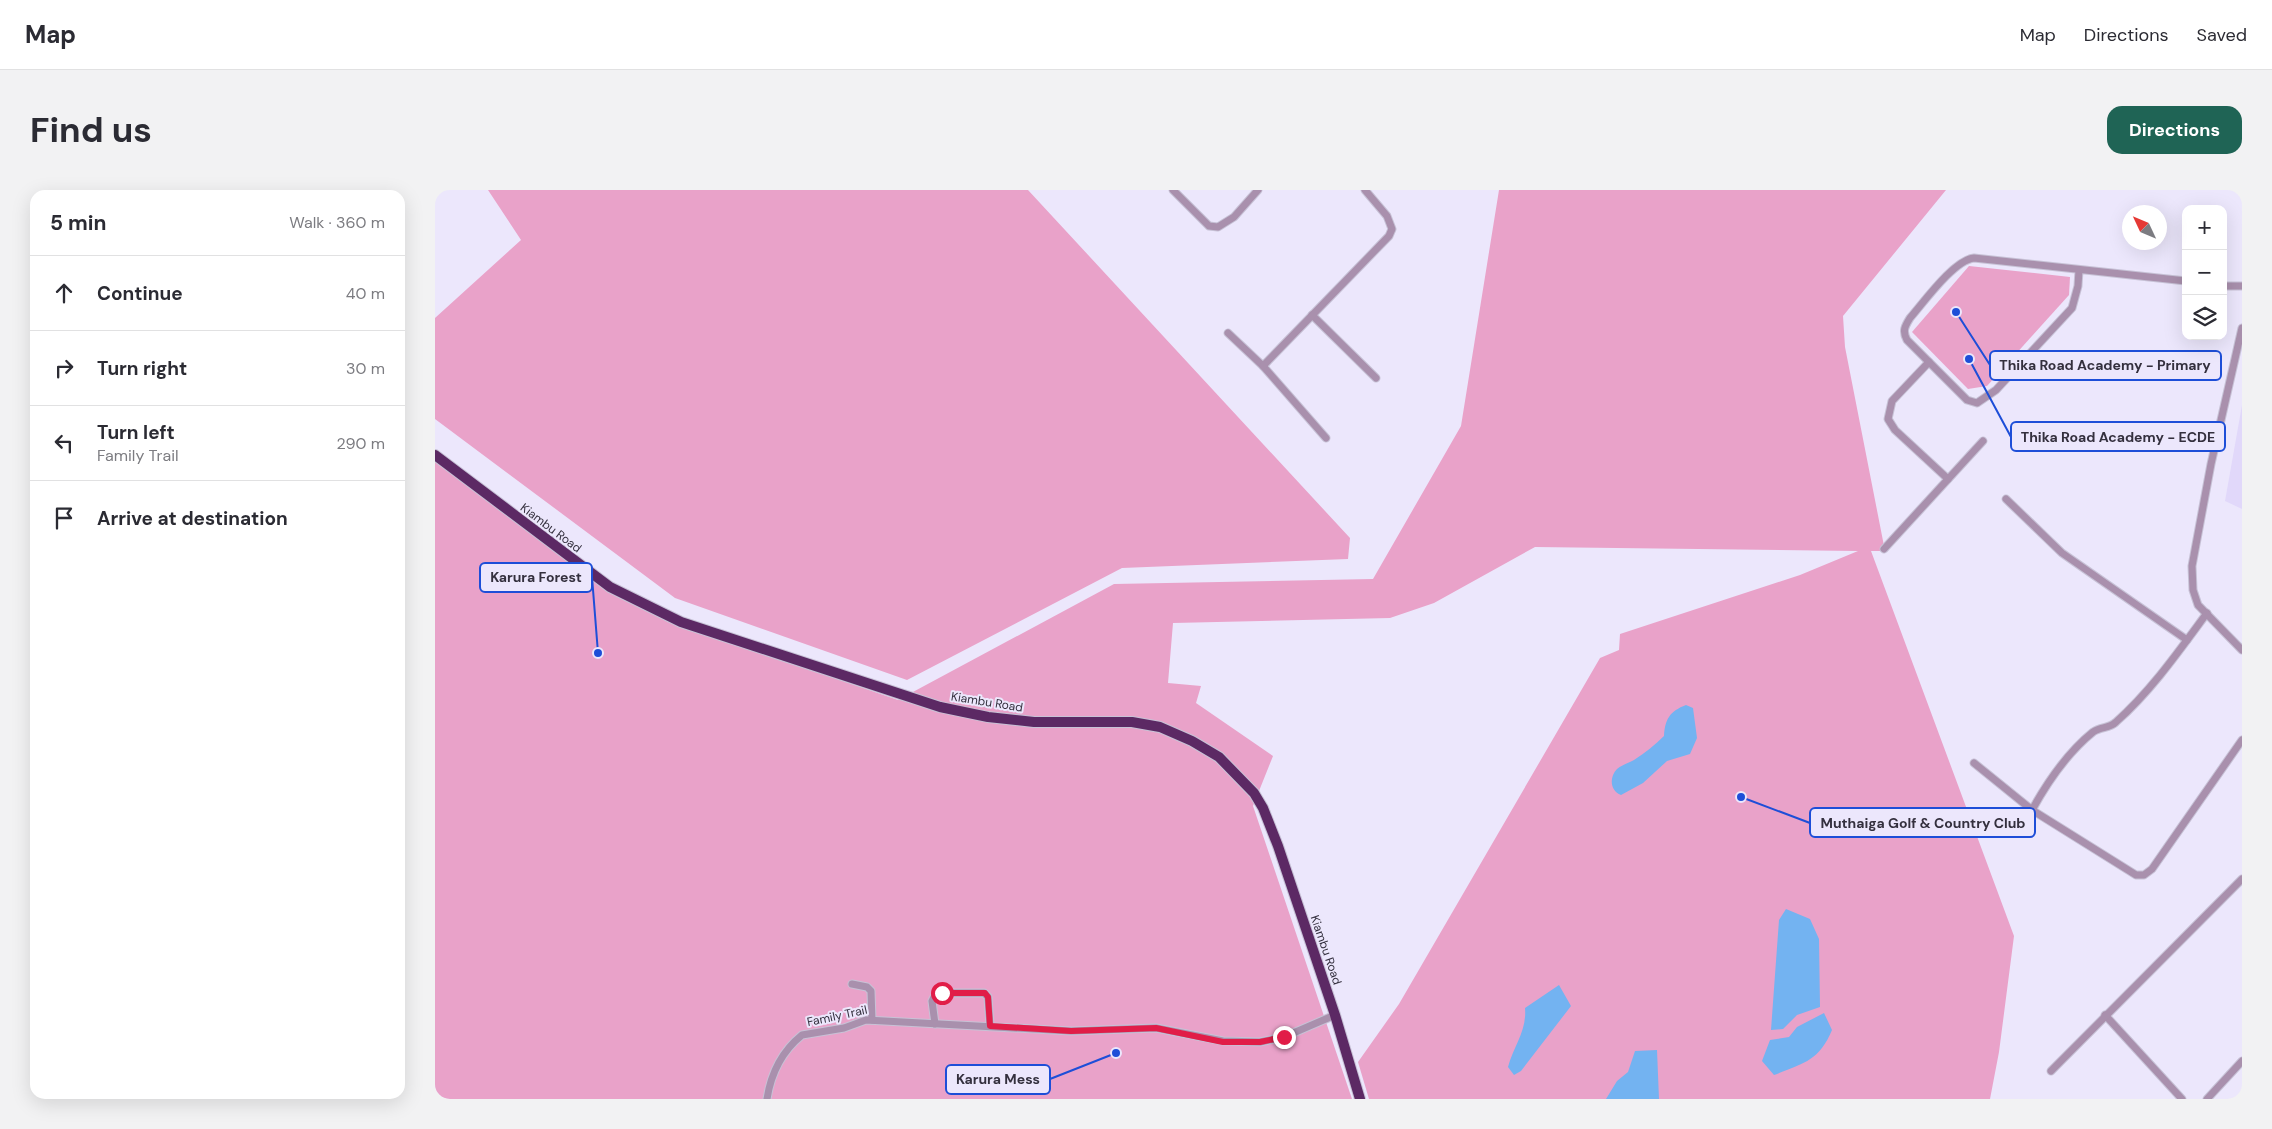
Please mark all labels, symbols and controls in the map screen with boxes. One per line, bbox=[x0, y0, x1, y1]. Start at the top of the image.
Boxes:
text: Map bbox=[25, 19, 76, 50]
text: Map bbox=[2020, 23, 2056, 47]
text: Directions bbox=[2084, 23, 2169, 47]
text: Saved bbox=[2197, 23, 2247, 47]
button: Directions bbox=[2107, 106, 2242, 154]
text: Find us bbox=[30, 107, 152, 153]
north arrow bbox=[2122, 205, 2167, 250]
map controls bbox=[2182, 205, 2227, 340]
button: + bbox=[2182, 205, 2227, 250]
text: 5 min bbox=[50, 209, 106, 237]
text: Walk · 360 m bbox=[289, 212, 385, 233]
button: − bbox=[2182, 250, 2227, 295]
icon: ahead bbox=[50, 279, 78, 307]
text: Continue bbox=[97, 281, 183, 306]
text: 40 m bbox=[346, 283, 385, 304]
button: layers bbox=[2182, 295, 2227, 340]
callout: Thika Road Academy - Primary bbox=[1990, 351, 2221, 380]
icon: right bbox=[50, 354, 78, 382]
text: Turn right bbox=[97, 356, 187, 381]
text: Thika Road Academy - Primary bbox=[1999, 356, 2211, 374]
text: 30 m bbox=[346, 358, 385, 379]
text: Turn left bbox=[97, 420, 175, 445]
callout: Thika Road Academy - ECDE bbox=[2011, 422, 2225, 451]
text: Thika Road Academy - ECDE bbox=[2021, 428, 2215, 446]
icon: left bbox=[50, 429, 78, 457]
text: 290 m bbox=[336, 433, 385, 454]
text: Family Trail bbox=[97, 445, 179, 466]
street label: Kiambu Road bbox=[517, 500, 585, 556]
icon: arrive bbox=[50, 504, 78, 532]
text: Arrive at destination bbox=[97, 506, 288, 531]
callout: Karura Forest bbox=[480, 563, 592, 592]
text: Karura Forest bbox=[490, 568, 582, 586]
street label: Kiambu Road bbox=[950, 688, 1024, 716]
callout: Muthaiga Golf & Country Club bbox=[1810, 808, 2035, 837]
text: Muthaiga Golf & Country Club bbox=[1820, 814, 2026, 832]
street label: Kiambu Road bbox=[1307, 913, 1345, 987]
route start bbox=[931, 982, 954, 1005]
street label: Family Trail bbox=[805, 1002, 869, 1030]
route end bbox=[1273, 1026, 1296, 1049]
callout: Karura Mess bbox=[946, 1065, 1050, 1094]
text: Karura Mess bbox=[956, 1070, 1040, 1088]

